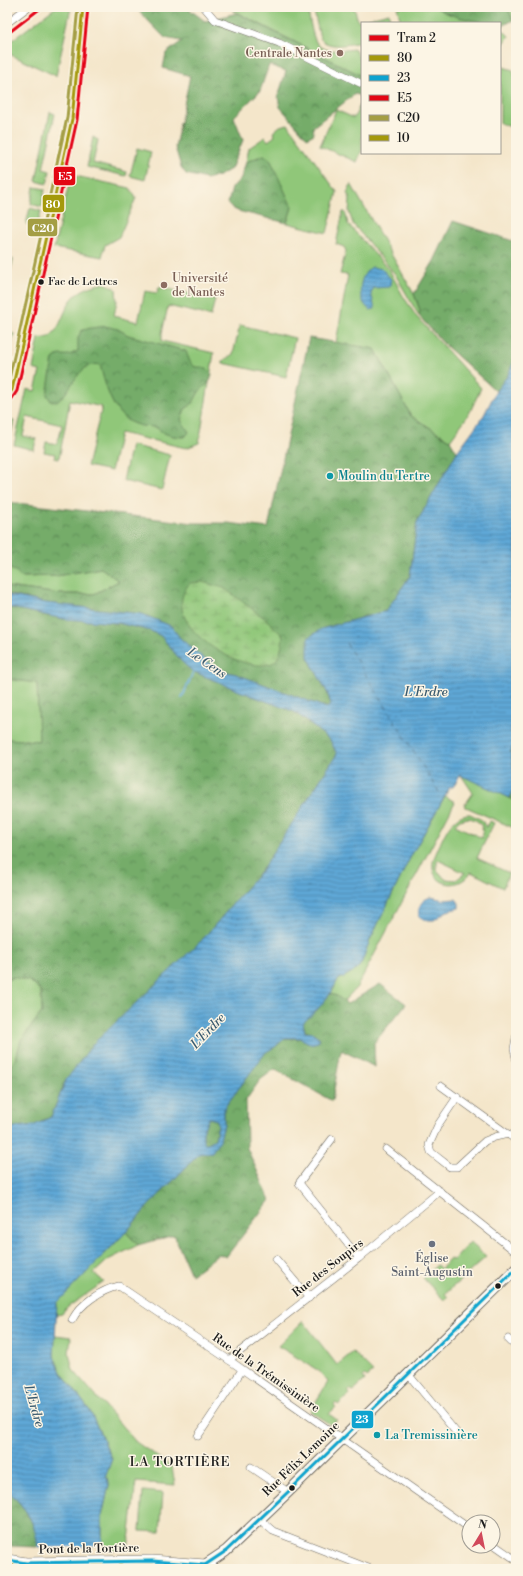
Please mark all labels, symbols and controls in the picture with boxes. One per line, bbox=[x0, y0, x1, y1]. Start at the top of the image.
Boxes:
legend bbox=[361, 22, 501, 154]
text: Tram 2 bbox=[397, 31, 436, 46]
place label: Centrale Nantes bbox=[246, 46, 332, 61]
marker: Centrale Nantes bbox=[335, 48, 345, 58]
text: 80 bbox=[397, 51, 412, 66]
text: 23 bbox=[397, 71, 411, 86]
text: E5 bbox=[397, 91, 412, 106]
text: C20 bbox=[397, 111, 420, 126]
text: 10 bbox=[397, 131, 410, 146]
line badge: E5 bbox=[53, 166, 76, 186]
text: E5 bbox=[58, 170, 72, 184]
line badge: 80 bbox=[42, 194, 65, 213]
text: 80 bbox=[45, 198, 61, 212]
line badge: C20 bbox=[27, 218, 58, 237]
text: C20 bbox=[32, 222, 54, 236]
place label: Université de Nantes bbox=[172, 271, 228, 300]
place label: Fac de Lettres bbox=[48, 275, 118, 289]
marker: Fac de Lettres bbox=[36, 277, 46, 287]
marker: Université de Nantes bbox=[159, 280, 169, 290]
place label: Moulin du Tertre bbox=[338, 469, 430, 484]
marker: Moulin du Tertre bbox=[325, 471, 335, 481]
water label: Le Cens bbox=[184, 644, 230, 682]
water label: L'Erdre bbox=[403, 684, 448, 700]
water label: L'Erdre bbox=[187, 1010, 229, 1053]
street label: Rue des Soupirs bbox=[289, 1236, 367, 1300]
marker: Église Saint-Augustin bbox=[427, 1239, 437, 1249]
place label: Église Saint-Augustin bbox=[391, 1249, 473, 1280]
unlabelled marker bbox=[493, 1281, 503, 1291]
street label: Rue de la Trémissinière bbox=[209, 1330, 323, 1416]
water label: L'Erdre bbox=[20, 1382, 48, 1429]
line badge: 23 bbox=[351, 1410, 374, 1429]
text: 23 bbox=[355, 1413, 369, 1427]
street label: Rue Félix Lemoine bbox=[259, 1418, 343, 1500]
place label: La Tremissinière bbox=[385, 1428, 478, 1443]
marker: La Tremissinière bbox=[372, 1430, 382, 1440]
district label: LA TORTIÈRE bbox=[129, 1453, 231, 1470]
unlabelled marker bbox=[287, 1483, 297, 1493]
north arrow bbox=[461, 1514, 501, 1554]
text: N bbox=[477, 1517, 488, 1533]
street label: Pont de la Tortière bbox=[39, 1541, 139, 1557]

